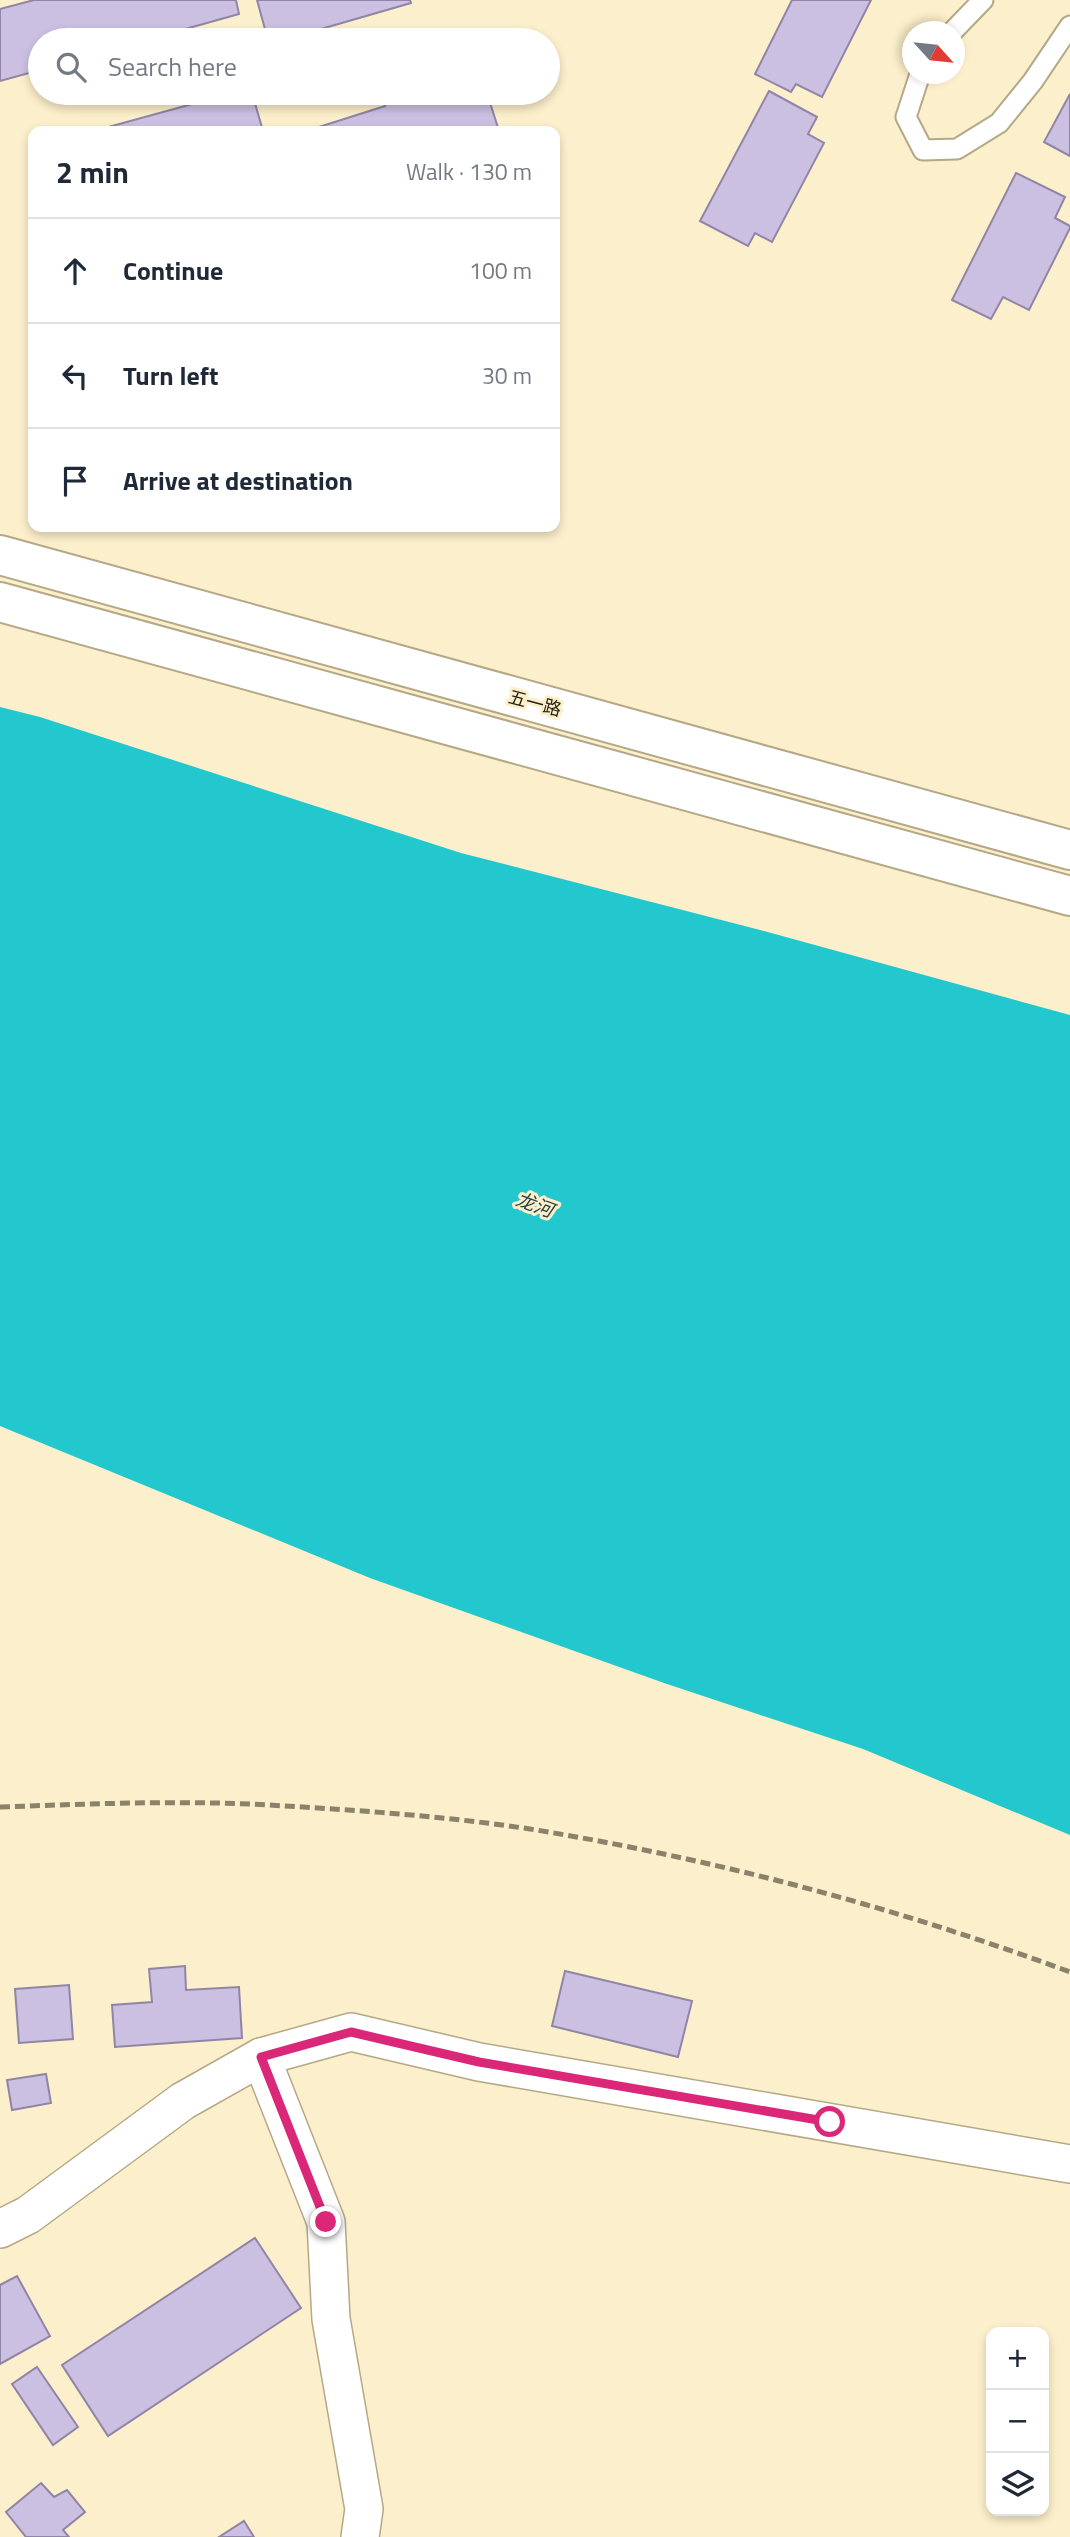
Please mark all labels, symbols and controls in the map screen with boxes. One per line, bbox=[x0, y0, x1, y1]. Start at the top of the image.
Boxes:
north arrow bbox=[902, 21, 965, 84]
search box bbox=[28, 28, 560, 105]
text: Search here bbox=[108, 47, 237, 86]
icon: search bbox=[52, 48, 90, 86]
text: 2 min bbox=[56, 149, 129, 195]
text: Walk · 130 m bbox=[406, 154, 532, 189]
text: Continue bbox=[123, 251, 223, 290]
icon: ahead bbox=[56, 252, 94, 290]
text: 100 m bbox=[469, 253, 532, 288]
text: Turn left bbox=[123, 356, 218, 395]
icon: left bbox=[56, 357, 94, 395]
text: 30 m bbox=[482, 358, 532, 393]
text: Arrive at destination bbox=[123, 461, 353, 500]
icon: arrive bbox=[56, 462, 94, 500]
street label: 五一路 bbox=[505, 683, 565, 723]
water label: 龙河 bbox=[512, 1184, 562, 1225]
route start bbox=[814, 2106, 845, 2137]
route end bbox=[310, 2206, 341, 2237]
map controls bbox=[986, 2327, 1049, 2516]
button: + bbox=[986, 2327, 1049, 2390]
button: − bbox=[986, 2390, 1049, 2453]
button: layers bbox=[986, 2453, 1049, 2516]

